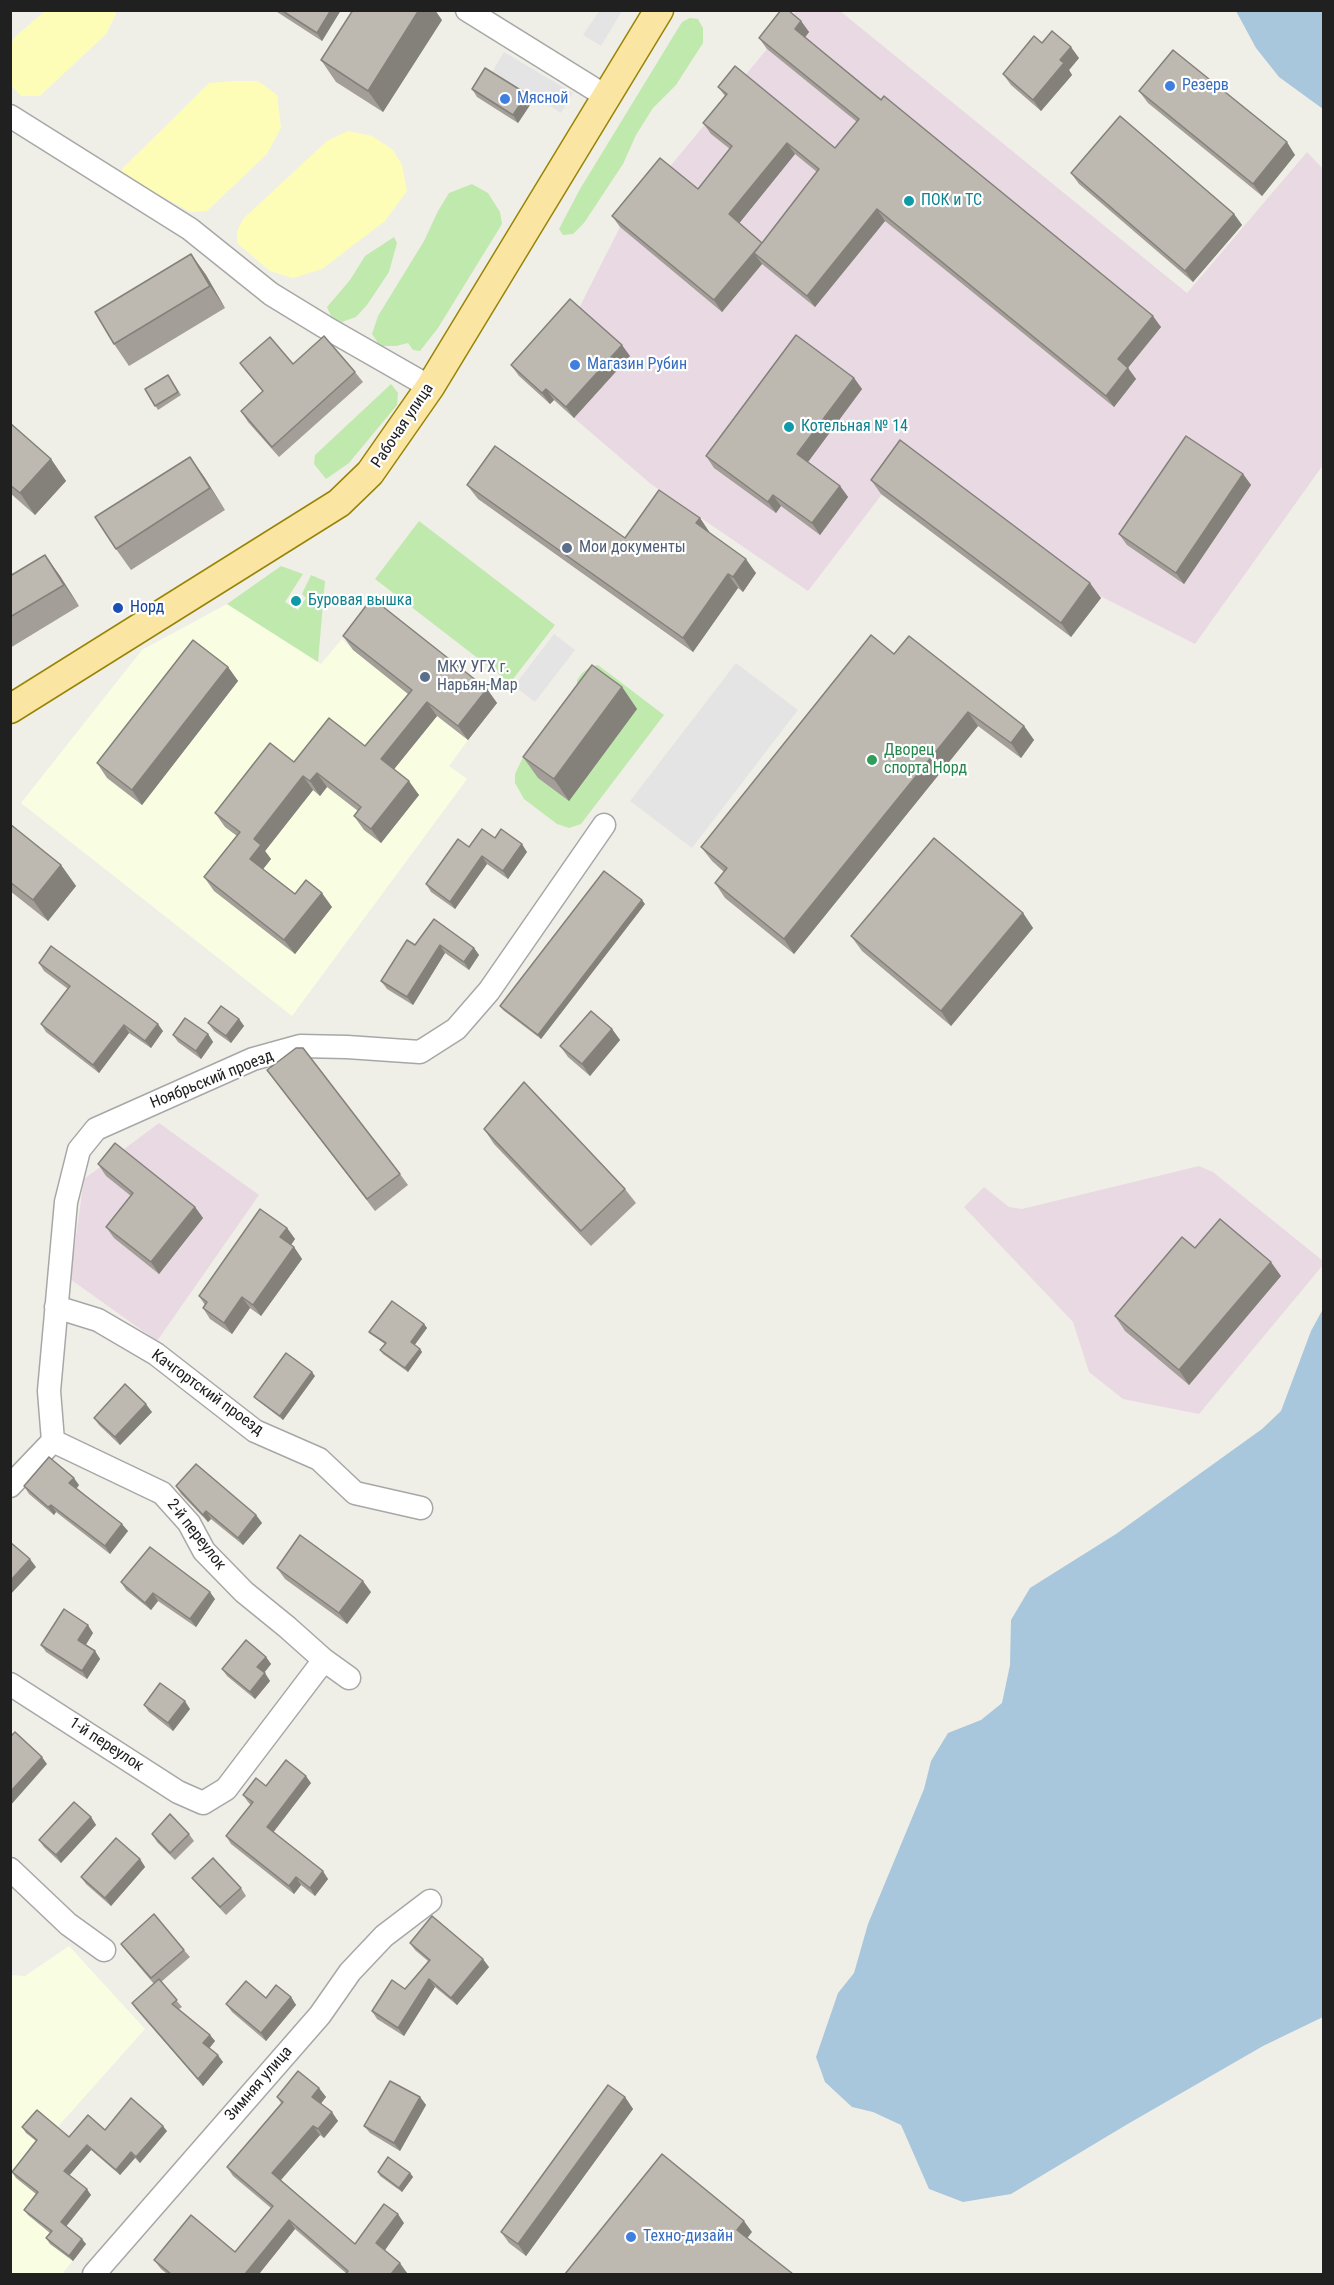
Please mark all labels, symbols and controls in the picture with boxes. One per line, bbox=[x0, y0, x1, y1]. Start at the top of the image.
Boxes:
place label: Резерв bbox=[1182, 76, 1229, 96]
marker: Резерв bbox=[1163, 79, 1177, 93]
place label: Мясной bbox=[517, 89, 569, 109]
marker: Мясной bbox=[498, 92, 512, 106]
place label: ПОК и ТС bbox=[921, 191, 982, 211]
marker: ПОК и ТС bbox=[902, 194, 916, 208]
place label: Магазин Рубин bbox=[587, 355, 687, 375]
marker: Магазин Рубин bbox=[568, 358, 582, 372]
street label: Рабочая улица bbox=[368, 380, 438, 472]
place label: Котельная № 14 bbox=[801, 417, 908, 437]
marker: Котельная № 14 bbox=[782, 420, 796, 434]
place label: Мои документы bbox=[579, 538, 686, 558]
marker: Мои документы bbox=[560, 541, 574, 555]
place label: Буровая вышка bbox=[308, 591, 412, 611]
marker: Буровая вышка bbox=[289, 594, 303, 608]
place label: Норд bbox=[130, 598, 164, 618]
marker: Норд bbox=[111, 601, 125, 615]
place label: МКУ УГХ г. Нарьян-Мар bbox=[437, 658, 518, 696]
marker: МКУ УГХ г. Нарьян-Мар bbox=[418, 670, 432, 684]
place label: Дворец спорта Норд bbox=[884, 741, 967, 779]
marker: Дворец спорта Норд bbox=[865, 753, 879, 767]
street label: Ноябрьский проезд bbox=[148, 1047, 276, 1113]
street label: Качгортский проезд bbox=[147, 1346, 267, 1440]
street label: 2-й переулок bbox=[162, 1496, 230, 1574]
street label: 1-й переулок bbox=[65, 1714, 147, 1776]
street label: Зимняя улица bbox=[221, 2043, 297, 2125]
place label: Техно-дизайн bbox=[643, 2227, 733, 2247]
marker: Техно-дизайн bbox=[624, 2230, 638, 2244]

